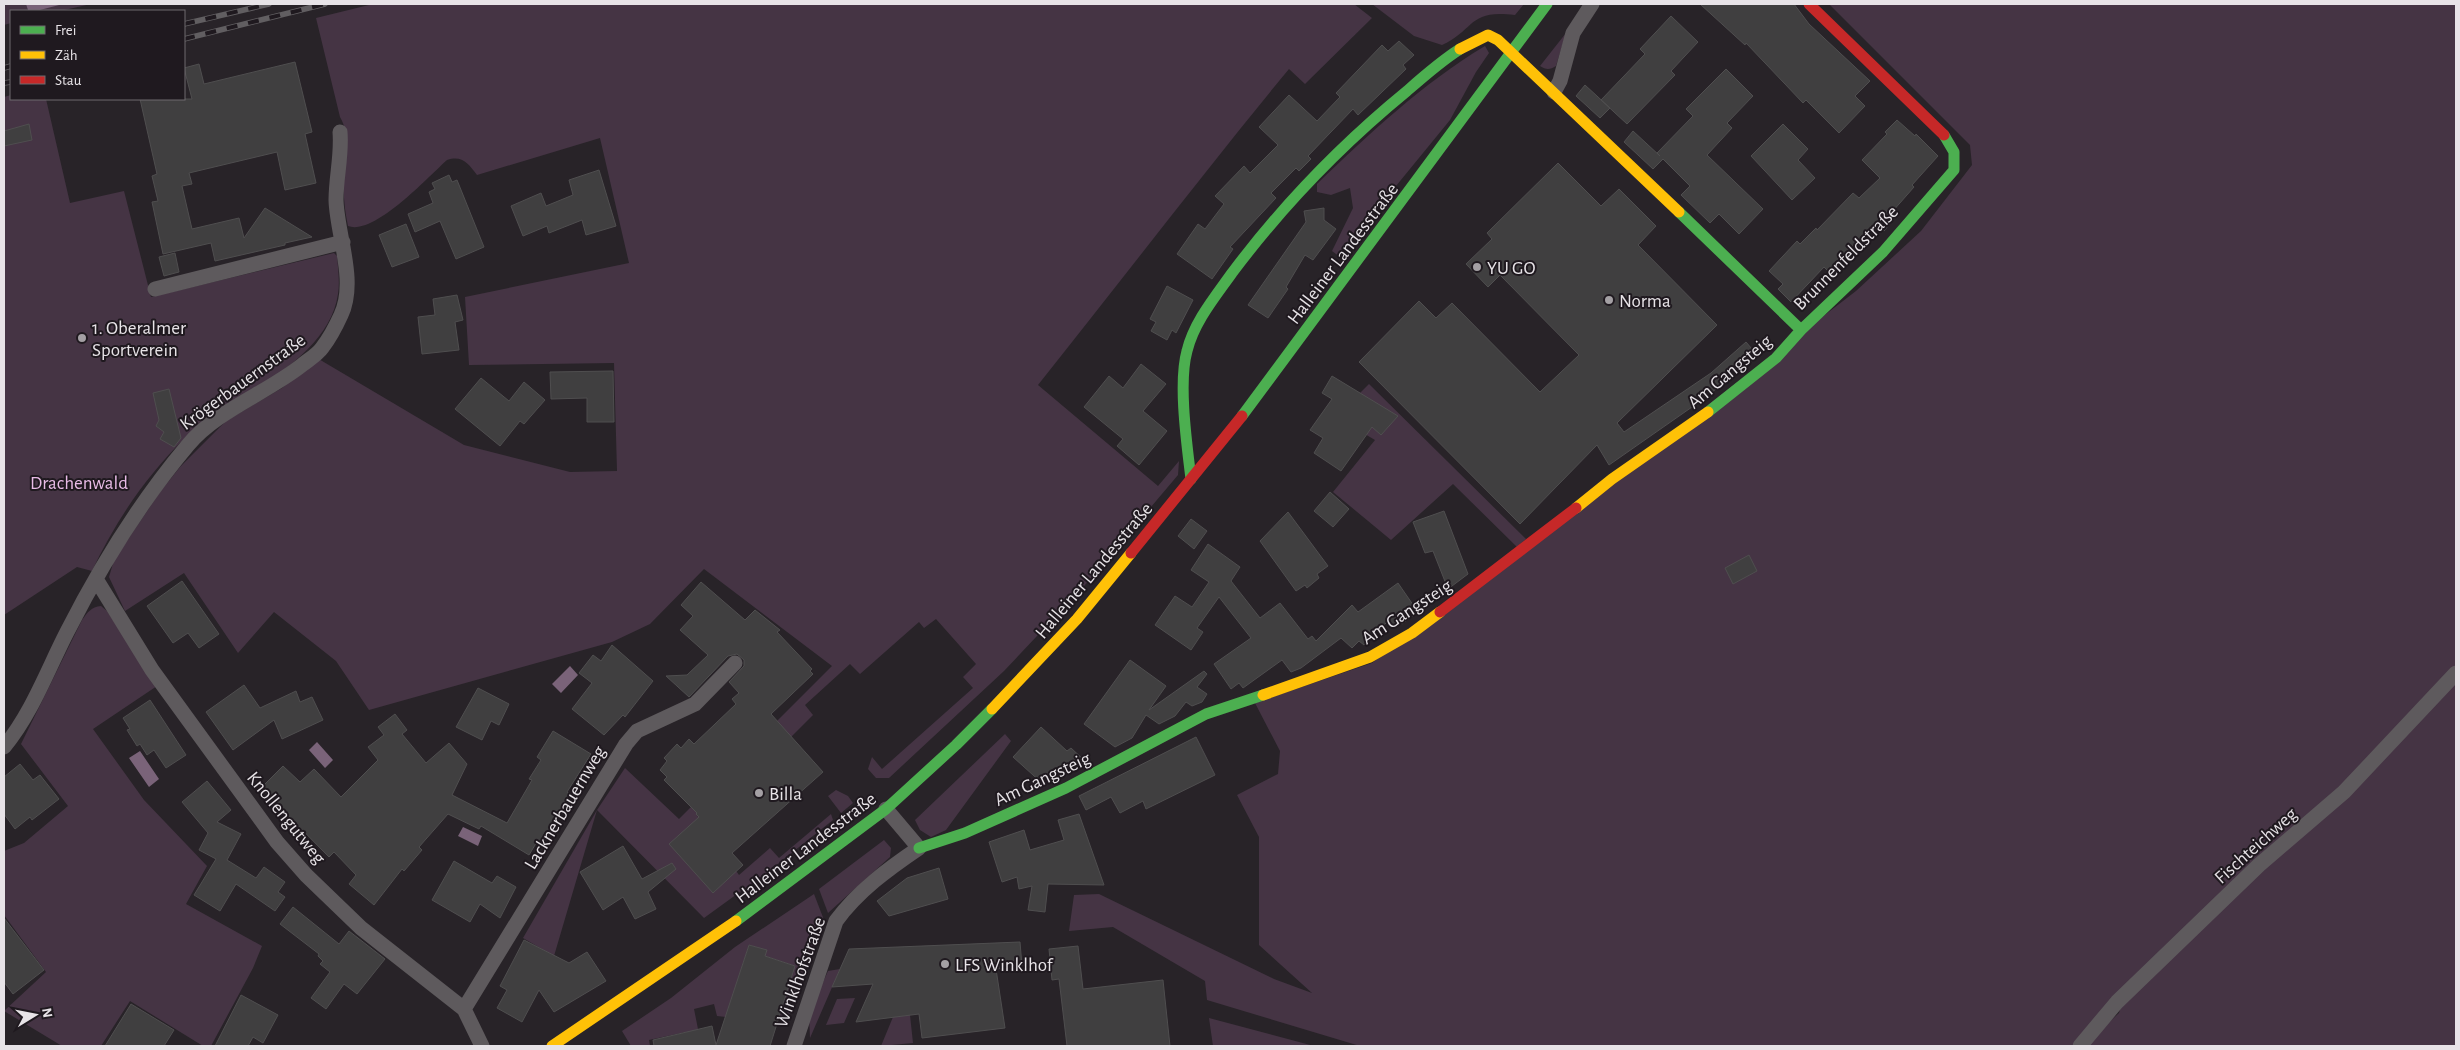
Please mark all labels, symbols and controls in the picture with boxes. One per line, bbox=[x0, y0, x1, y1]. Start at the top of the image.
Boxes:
legend bbox=[10, 10, 185, 100]
text: Frei bbox=[55, 23, 76, 38]
text: Zäh bbox=[55, 48, 78, 63]
text: Stau bbox=[55, 73, 82, 88]
street label: Halleiner Landesstraße bbox=[1284, 180, 1402, 328]
street label: Brunnenfeldstraße bbox=[1790, 202, 1902, 314]
place label: YU GO bbox=[1487, 259, 1536, 278]
marker: YU GO bbox=[1471, 261, 1483, 273]
place label: Norma bbox=[1619, 292, 1671, 311]
marker: Norma bbox=[1603, 294, 1615, 306]
place label: 1. Oberalmer Sportverein bbox=[92, 319, 186, 360]
street label: Krögerbauernstraße bbox=[177, 330, 309, 434]
street label: Am Gangsteig bbox=[1684, 331, 1776, 413]
marker: 1. Oberalmer Sportverein bbox=[76, 332, 88, 344]
park label: Drachenwald bbox=[30, 474, 128, 493]
street label: Halleiner Landesstraße bbox=[1032, 499, 1156, 643]
street label: Am Gangsteig bbox=[1358, 576, 1456, 648]
street label: Lacknerbauernweg bbox=[521, 742, 610, 873]
street label: Am Gangsteig bbox=[992, 749, 1094, 810]
street label: Knollengutweg bbox=[243, 768, 329, 868]
place label: Billa bbox=[769, 785, 802, 804]
marker: Billa bbox=[753, 787, 765, 799]
street label: Halleiner Landesstraße bbox=[732, 789, 880, 907]
street label: Fischteichweg bbox=[2211, 804, 2301, 888]
street label: Winklhofstraße bbox=[772, 915, 829, 1030]
place label: LFS Winklhof bbox=[955, 956, 1054, 975]
marker: LFS Winklhof bbox=[939, 958, 951, 970]
north arrow bbox=[10, 990, 60, 1040]
text: N bbox=[39, 1007, 55, 1019]

